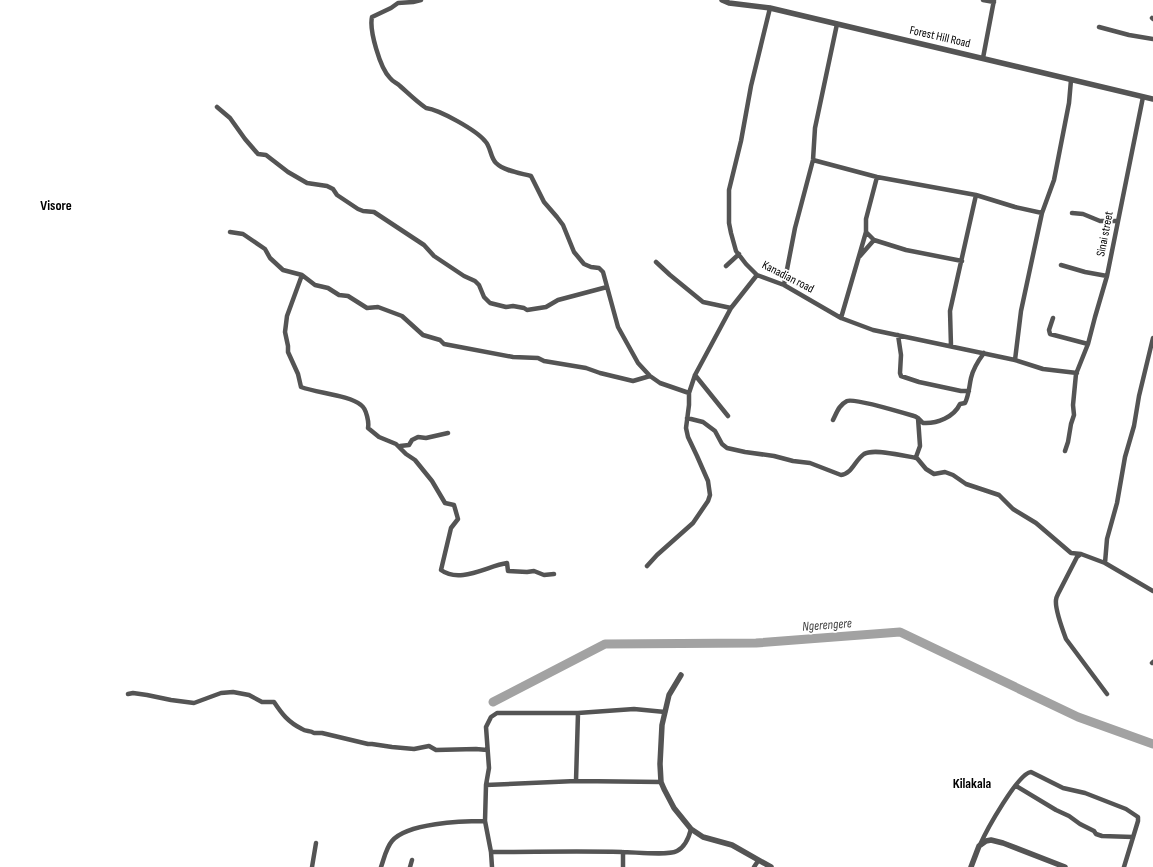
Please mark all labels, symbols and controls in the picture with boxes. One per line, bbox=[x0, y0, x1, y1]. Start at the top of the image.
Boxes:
street label: Forest Hill Road bbox=[908, 23, 972, 51]
district label: Visore bbox=[40, 197, 72, 214]
street label: Sinai street bbox=[1093, 210, 1117, 258]
street label: Kanadian road bbox=[759, 257, 817, 297]
water label: Ngerengere bbox=[802, 615, 852, 635]
district label: Kilakala bbox=[953, 775, 992, 792]

